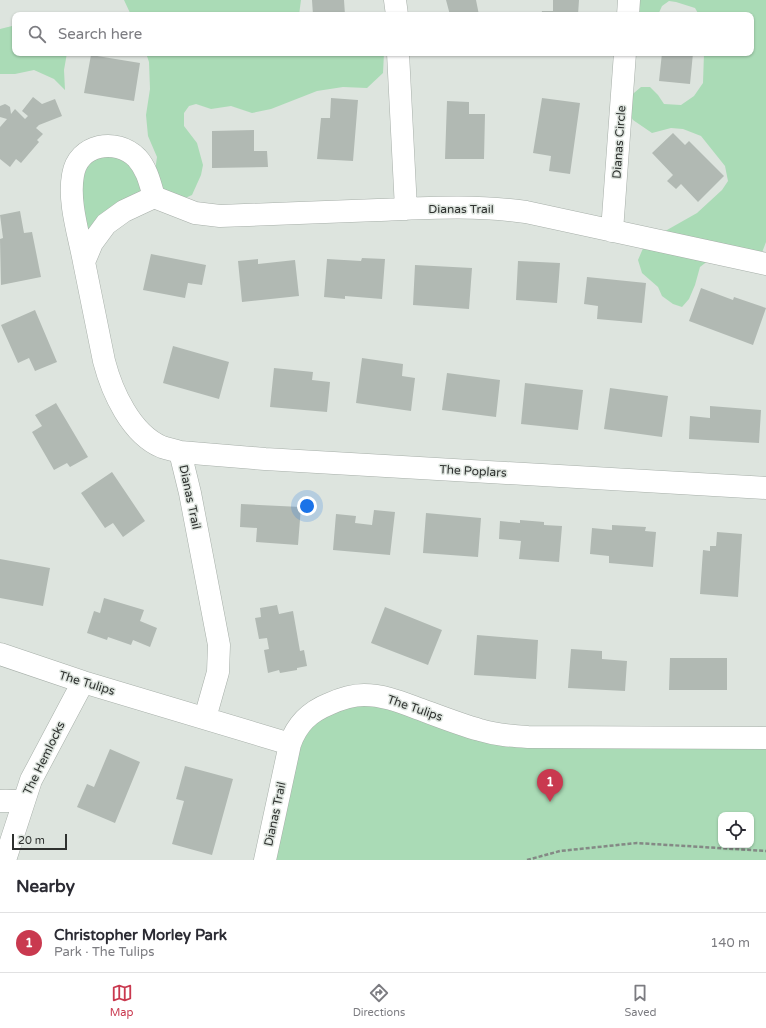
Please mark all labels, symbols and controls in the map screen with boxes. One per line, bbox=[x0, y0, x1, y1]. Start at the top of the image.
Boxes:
search box bbox=[12, 12, 754, 56]
icon: search bbox=[26, 23, 48, 45]
text: Search here bbox=[58, 25, 142, 43]
street label: Dianas Circle bbox=[609, 105, 629, 179]
street label: Dianas Trail bbox=[428, 202, 494, 216]
street label: The Poplars bbox=[439, 462, 507, 480]
street label: Dianas Trail bbox=[176, 464, 204, 530]
your location bbox=[297, 496, 317, 516]
street label: The Tulips bbox=[57, 668, 117, 698]
street label: The Tulips bbox=[385, 692, 445, 724]
street label: The Hemlocks bbox=[20, 719, 68, 797]
pin: 1 bbox=[537, 769, 563, 802]
street label: Dianas Trail bbox=[261, 781, 289, 847]
map controls bbox=[718, 812, 754, 848]
button: locate bbox=[718, 812, 754, 848]
scale bar bbox=[12, 832, 67, 851]
text: 20 m bbox=[18, 834, 45, 847]
text: Nearby bbox=[16, 876, 75, 897]
text: Christopher Morley Park bbox=[54, 926, 227, 944]
text: 1 bbox=[25, 935, 33, 951]
text: 140 m bbox=[710, 935, 750, 951]
text: Park · The Tulips bbox=[54, 944, 154, 960]
tab: Map bbox=[110, 982, 133, 1019]
tab: Directions bbox=[353, 982, 405, 1019]
tab: Saved bbox=[625, 982, 656, 1019]

